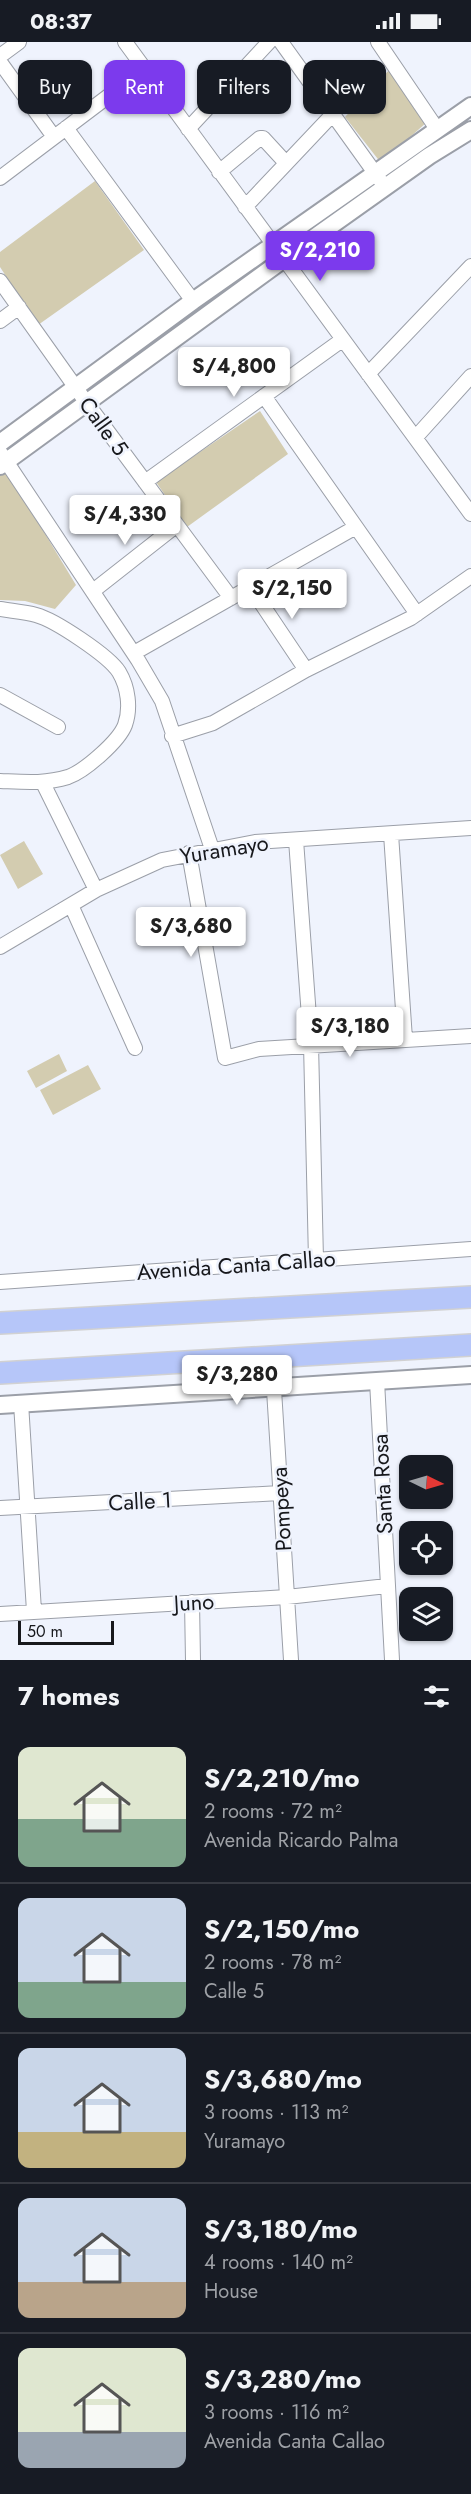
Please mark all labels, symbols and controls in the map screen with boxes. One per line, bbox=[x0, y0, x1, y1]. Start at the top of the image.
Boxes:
text: 08:37 bbox=[30, 5, 92, 37]
chip: Buy bbox=[18, 60, 92, 114]
chip: Rent bbox=[104, 60, 185, 114]
chip: Filters bbox=[197, 60, 291, 114]
chip: New bbox=[303, 60, 386, 114]
pin: S/2,210 bbox=[265, 231, 375, 282]
text: S/2,210 bbox=[280, 236, 360, 265]
pin: S/4,800 bbox=[179, 347, 289, 398]
text: S/4,800 bbox=[192, 352, 276, 381]
street label: Calle 5 bbox=[72, 390, 136, 462]
pin: S/4,330 bbox=[70, 495, 180, 546]
text: S/4,330 bbox=[83, 500, 167, 529]
pin: S/2,150 bbox=[237, 569, 347, 620]
text: S/2,150 bbox=[252, 574, 332, 603]
street label: Yuramayo bbox=[177, 826, 271, 872]
pin: S/3,680 bbox=[136, 907, 246, 958]
text: S/3,680 bbox=[150, 912, 232, 941]
pin: S/3,180 bbox=[295, 1007, 405, 1058]
text: S/3,180 bbox=[310, 1012, 390, 1041]
street label: Avenida Canta Callao bbox=[136, 1242, 336, 1288]
pin: S/3,280 bbox=[182, 1355, 292, 1406]
text: S/3,280 bbox=[196, 1360, 278, 1389]
street label: Santa Rosa bbox=[363, 1433, 401, 1535]
north arrow bbox=[399, 1455, 453, 1509]
map controls bbox=[399, 1455, 453, 1641]
street label: Pompeya bbox=[263, 1466, 299, 1552]
street label: Calle 1 bbox=[107, 1483, 173, 1519]
button: locate bbox=[399, 1521, 453, 1575]
street label: Juno bbox=[170, 1585, 215, 1619]
button: layers bbox=[399, 1587, 453, 1641]
scale bar bbox=[18, 1618, 114, 1646]
text: 50 m bbox=[27, 1620, 63, 1643]
text: 7 homes bbox=[18, 1677, 120, 1715]
icon: filters bbox=[420, 1680, 453, 1713]
text: S/2,210/mo bbox=[204, 1759, 360, 1797]
icon: home bbox=[66, 1771, 138, 1843]
text: 2 rooms · 72 m² bbox=[204, 1797, 342, 1826]
text: Avenida Ricardo Palma bbox=[204, 1826, 398, 1855]
text: S/2,150/mo bbox=[204, 1910, 359, 1948]
icon: home bbox=[66, 1922, 138, 1994]
text: 2 rooms · 78 m² bbox=[204, 1948, 341, 1977]
text: Calle 5 bbox=[204, 1977, 264, 2006]
text: S/3,680/mo bbox=[204, 2060, 362, 2098]
icon: home bbox=[66, 2072, 138, 2144]
text: 3 rooms · 113 m² bbox=[204, 2098, 348, 2127]
text: Yuramayo bbox=[204, 2127, 285, 2156]
text: S/3,180/mo bbox=[204, 2210, 358, 2248]
icon: home bbox=[66, 2222, 138, 2294]
text: 4 rooms · 140 m² bbox=[204, 2248, 353, 2277]
text: House bbox=[204, 2277, 258, 2306]
text: S/3,280/mo bbox=[204, 2360, 361, 2398]
icon: home bbox=[66, 2372, 138, 2444]
text: 3 rooms · 116 m² bbox=[204, 2398, 349, 2427]
text: Avenida Canta Callao bbox=[204, 2427, 385, 2456]

